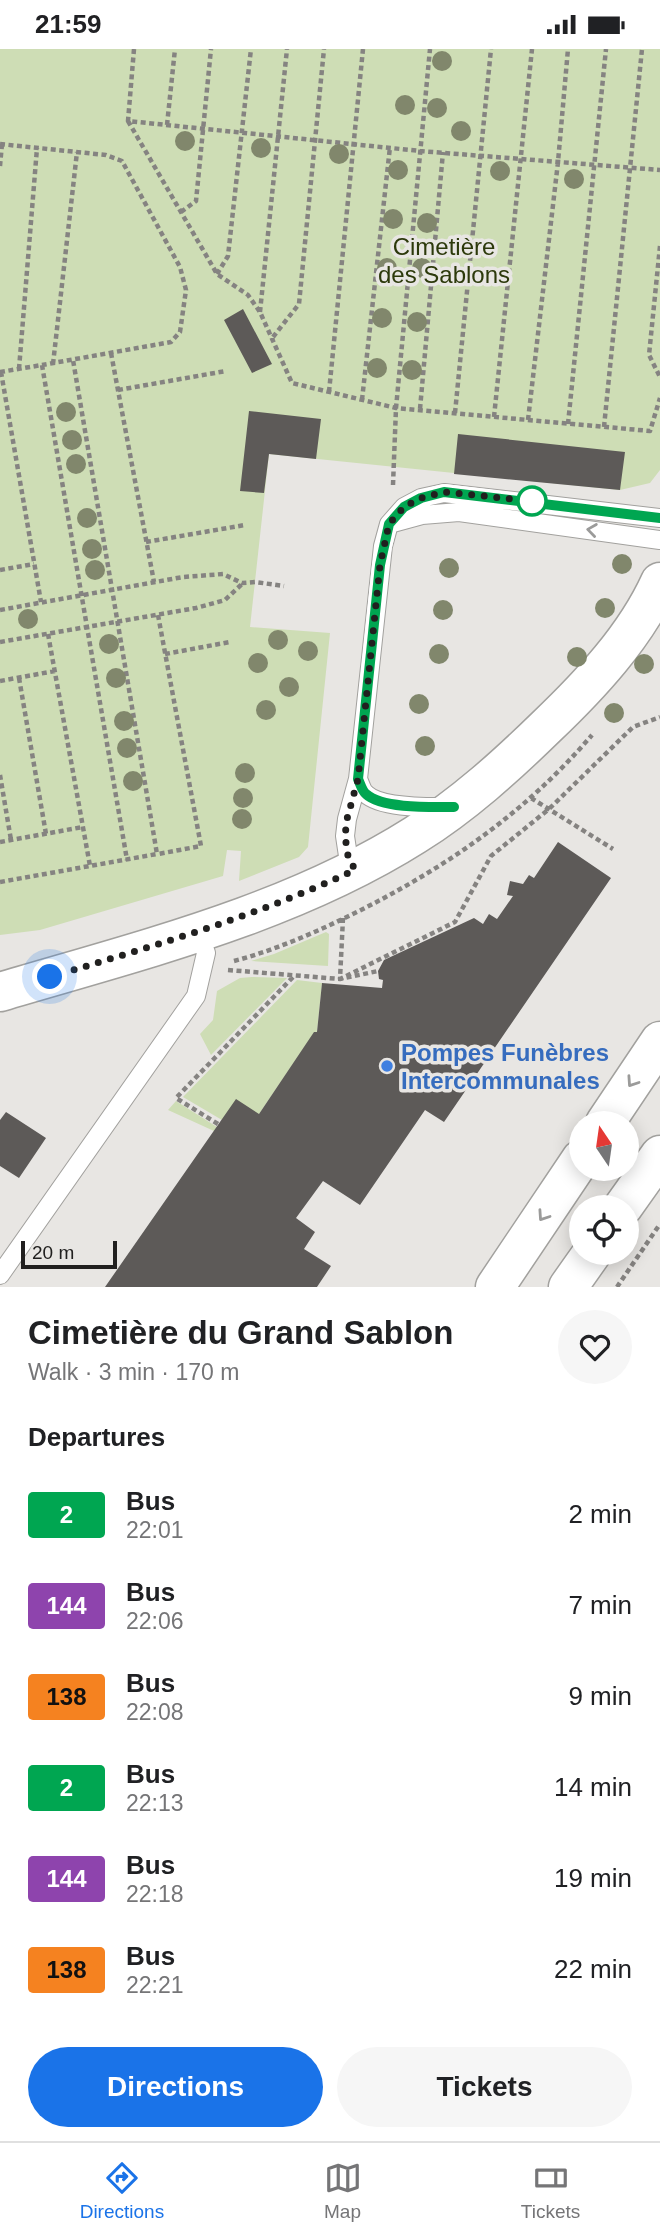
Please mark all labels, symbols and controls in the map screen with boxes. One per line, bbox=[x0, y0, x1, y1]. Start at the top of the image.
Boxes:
text: 21:59 bbox=[35, 9, 102, 39]
park label: Cimetière des Sablons bbox=[378, 233, 510, 288]
unlabelled marker bbox=[517, 486, 547, 516]
one-way arrow bbox=[587, 523, 598, 538]
your location bbox=[32, 959, 67, 994]
place label: Pompes Funèbres Intercommunales bbox=[401, 1039, 609, 1094]
marker: Pompes Funèbres Intercommunales bbox=[379, 1058, 395, 1074]
one-way arrow bbox=[628, 1075, 641, 1088]
north arrow bbox=[569, 1111, 639, 1181]
map controls bbox=[569, 1111, 639, 1265]
button: locate bbox=[569, 1195, 639, 1265]
one-way arrow bbox=[539, 1208, 551, 1221]
scale bar bbox=[21, 1238, 117, 1270]
text: 20 m bbox=[32, 1242, 74, 1263]
button: heart bbox=[558, 1310, 632, 1384]
text: Cimetière du Grand Sablon bbox=[28, 1314, 453, 1351]
text: Walk · 3 min · 170 m bbox=[28, 1359, 239, 1385]
text: Departures bbox=[28, 1422, 165, 1452]
text: Bus bbox=[126, 1486, 175, 1516]
text: 2 min bbox=[568, 1499, 632, 1529]
text: 2 bbox=[60, 1501, 73, 1528]
text: 22:01 bbox=[126, 1517, 184, 1543]
text: Bus bbox=[126, 1577, 175, 1607]
text: 7 min bbox=[568, 1590, 632, 1620]
text: 144 bbox=[46, 1592, 87, 1619]
text: 22:06 bbox=[126, 1608, 184, 1634]
text: Bus bbox=[126, 1668, 175, 1698]
text: 9 min bbox=[568, 1681, 632, 1711]
text: 138 bbox=[46, 1683, 87, 1710]
text: 22:08 bbox=[126, 1699, 184, 1725]
text: Bus bbox=[126, 1759, 175, 1789]
text: 14 min bbox=[554, 1772, 632, 1802]
text: 2 bbox=[60, 1774, 73, 1801]
text: 22:13 bbox=[126, 1790, 184, 1816]
text: Bus bbox=[126, 1850, 175, 1880]
text: 19 min bbox=[554, 1863, 632, 1893]
text: 144 bbox=[46, 1865, 87, 1892]
text: 22:18 bbox=[126, 1881, 184, 1907]
text: Bus bbox=[126, 1941, 175, 1971]
text: 22 min bbox=[554, 1954, 632, 1984]
text: 138 bbox=[46, 1956, 87, 1983]
text: 22:21 bbox=[126, 1972, 184, 1998]
button: Directions bbox=[28, 2047, 323, 2127]
button: Tickets bbox=[337, 2047, 632, 2127]
tab: Directions bbox=[80, 2159, 164, 2223]
tab: Map bbox=[324, 2159, 362, 2223]
tab: Tickets bbox=[521, 2159, 580, 2223]

